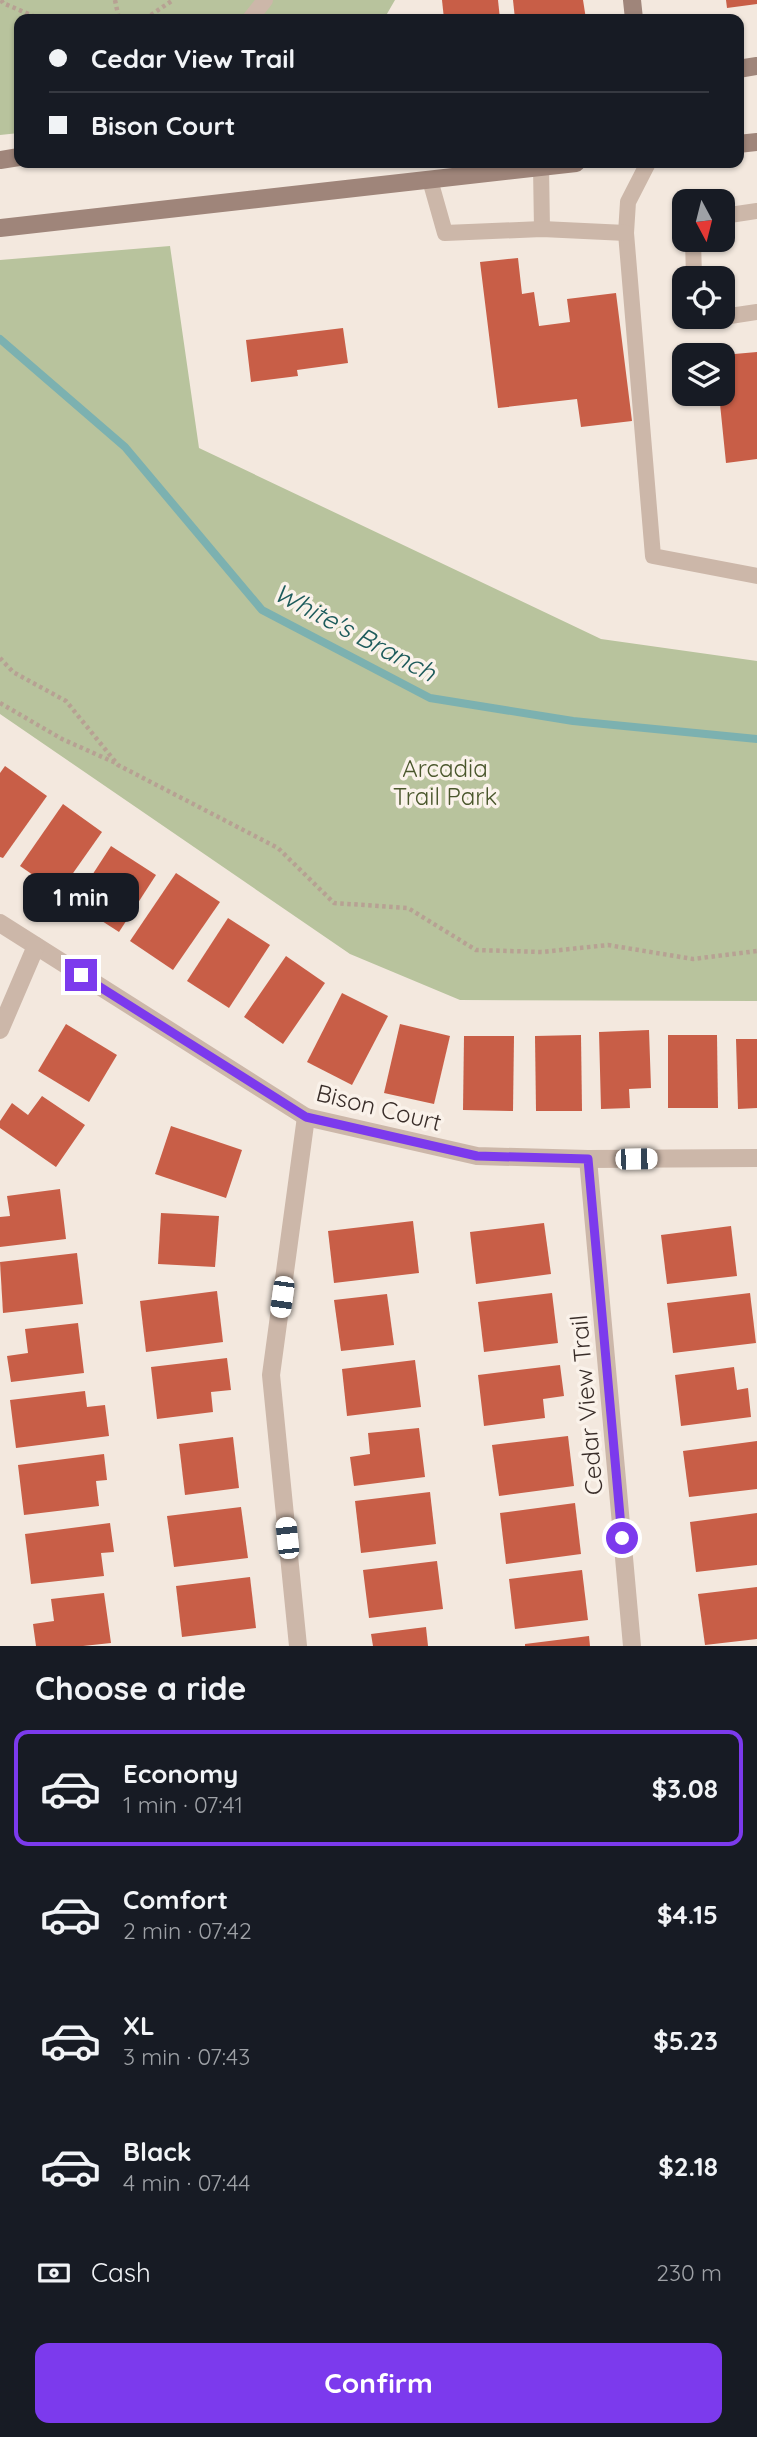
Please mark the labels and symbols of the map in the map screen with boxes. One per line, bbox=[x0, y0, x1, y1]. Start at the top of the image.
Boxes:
north arrow bbox=[672, 189, 735, 252]
water label: White's Branch bbox=[268, 575, 443, 689]
park label: Arcadia Trail Park bbox=[393, 753, 497, 811]
callout: 1 min bbox=[23, 874, 139, 922]
route end bbox=[65, 959, 97, 991]
street label: Bison Court bbox=[313, 1077, 445, 1137]
car bbox=[615, 1148, 658, 1170]
car bbox=[269, 1275, 296, 1319]
street label: Cedar View Trail bbox=[563, 1314, 609, 1496]
car bbox=[275, 1516, 300, 1560]
route start bbox=[606, 1522, 638, 1554]

